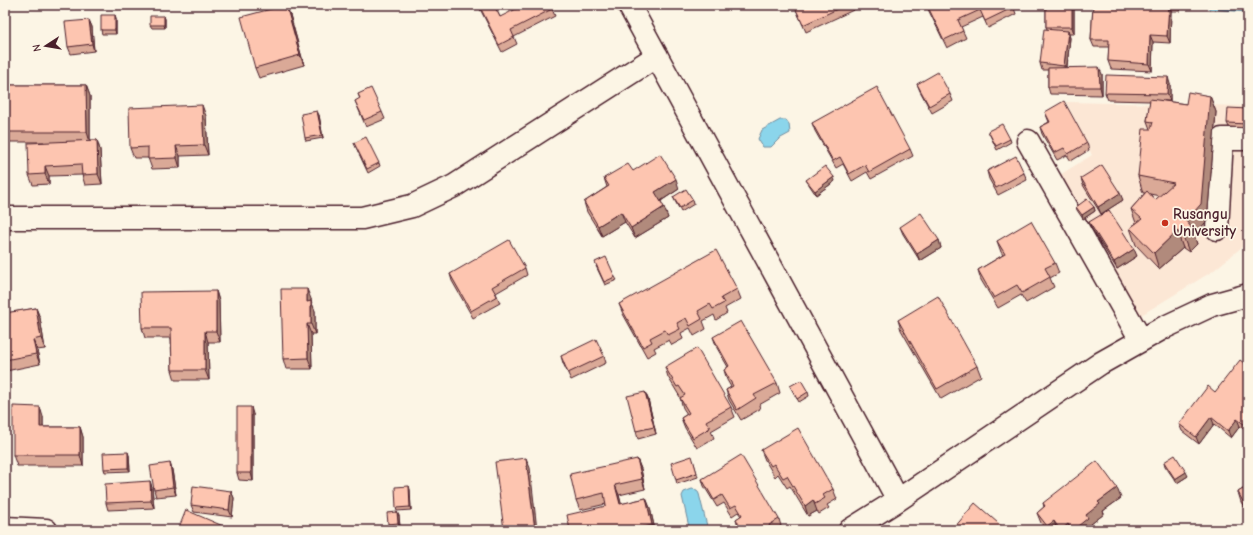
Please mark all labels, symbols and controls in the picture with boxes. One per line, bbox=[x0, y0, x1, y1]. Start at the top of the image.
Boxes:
north arrow bbox=[26, 26, 66, 66]
text: N bbox=[30, 43, 44, 53]
place label: Rusangu University bbox=[1173, 205, 1236, 240]
marker: Rusangu University bbox=[1160, 218, 1170, 228]

